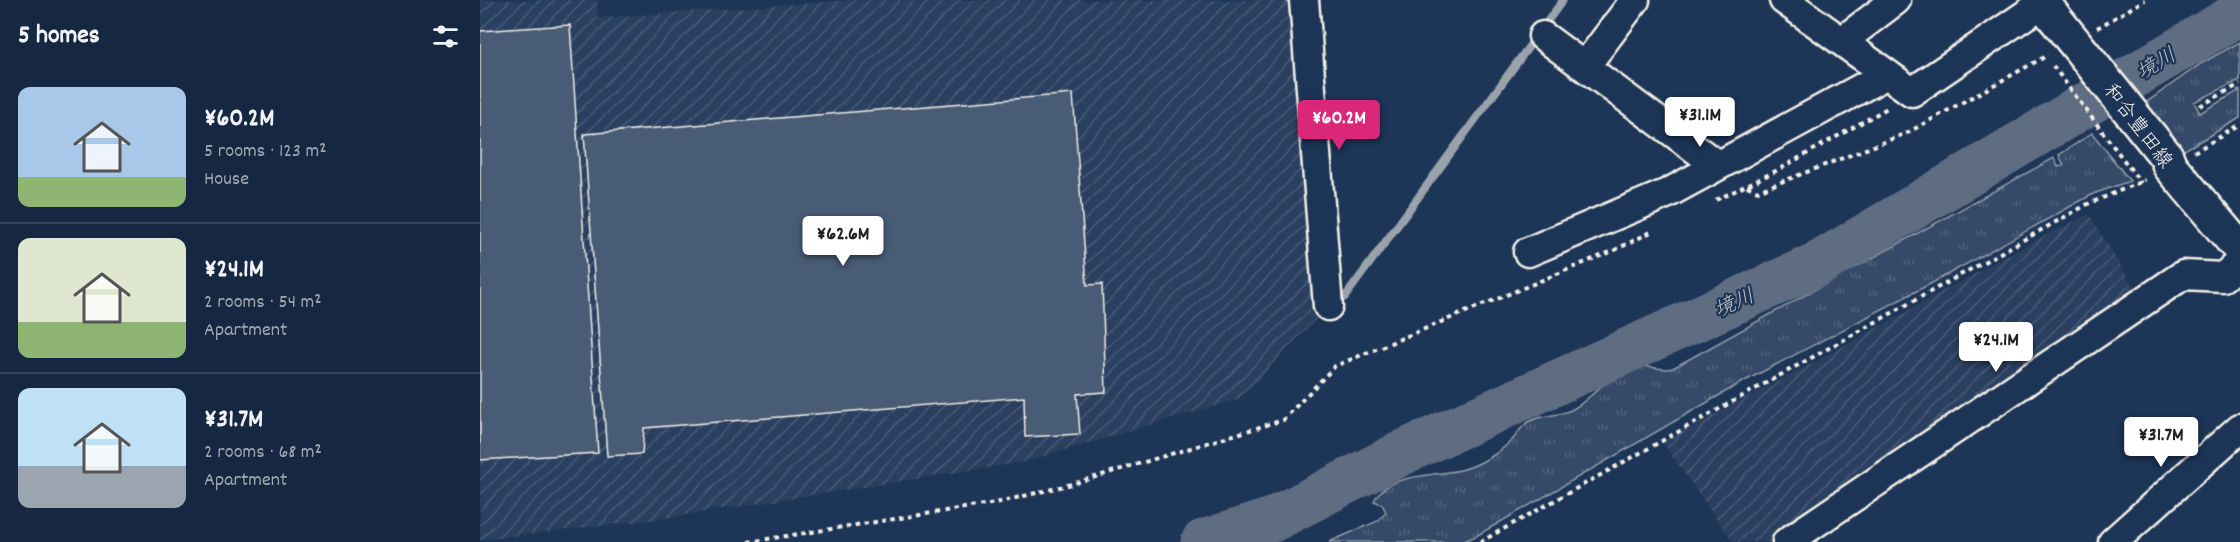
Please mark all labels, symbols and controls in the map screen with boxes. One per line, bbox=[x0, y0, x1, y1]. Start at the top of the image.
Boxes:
text: 5 homes bbox=[18, 18, 100, 55]
icon: filters bbox=[429, 20, 462, 53]
water label: 境川 bbox=[2132, 42, 2183, 89]
street label: 和合豊田線 bbox=[2095, 78, 2178, 175]
pin: ¥31.1M bbox=[1651, 97, 1749, 148]
pin: ¥60.2M bbox=[1290, 100, 1388, 151]
text: ¥60.2M bbox=[204, 101, 274, 138]
text: ¥31.1M bbox=[1679, 102, 1721, 130]
text: ¥60.2M bbox=[1312, 105, 1366, 133]
icon: home bbox=[66, 111, 138, 183]
text: 5 rooms · 123 m² bbox=[204, 138, 327, 166]
text: House bbox=[204, 166, 249, 194]
pin: ¥62.6M bbox=[794, 216, 892, 267]
text: ¥62.6M bbox=[816, 221, 870, 249]
text: ¥24.1M bbox=[204, 252, 264, 289]
icon: home bbox=[66, 262, 138, 334]
water label: 境川 bbox=[1710, 282, 1761, 327]
text: 2 rooms · 54 m² bbox=[204, 289, 322, 317]
text: Apartment bbox=[204, 317, 287, 345]
pin: ¥24.1M bbox=[1947, 322, 2045, 373]
text: ¥24.1M bbox=[1973, 327, 2019, 355]
text: ¥31.7M bbox=[204, 402, 263, 439]
icon: home bbox=[66, 412, 138, 484]
pin: ¥31.7M bbox=[2112, 417, 2210, 468]
text: ¥31.7M bbox=[2138, 422, 2184, 450]
text: 2 rooms · 68 m² bbox=[204, 439, 322, 467]
text: Apartment bbox=[204, 467, 287, 495]

